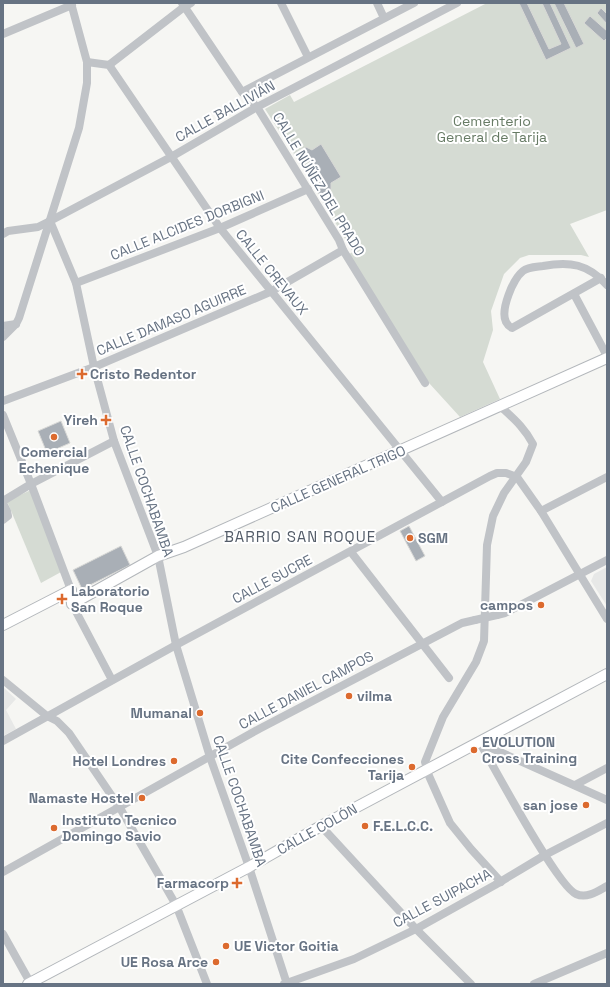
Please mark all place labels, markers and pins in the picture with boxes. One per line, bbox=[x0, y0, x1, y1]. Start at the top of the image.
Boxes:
place label: Cristo Redentor bbox=[90, 365, 197, 383]
marker: Cristo Redentor bbox=[77, 369, 87, 379]
place label: Yireh bbox=[64, 411, 98, 429]
marker: Yireh bbox=[101, 415, 111, 425]
marker: Comercial Echenique bbox=[49, 432, 59, 442]
place label: Comercial Echenique bbox=[19, 443, 89, 477]
place label: SGM bbox=[418, 529, 448, 547]
marker: SGM bbox=[405, 533, 415, 543]
place label: Laboratorio San Roque bbox=[71, 582, 150, 616]
marker: Laboratorio San Roque bbox=[56, 593, 68, 605]
place label: campos bbox=[480, 596, 533, 614]
marker: campos bbox=[536, 600, 546, 610]
place label: vilma bbox=[357, 687, 392, 705]
marker: vilma bbox=[344, 691, 354, 701]
place label: Mumanal bbox=[131, 704, 192, 722]
marker: Mumanal bbox=[195, 708, 205, 718]
place label: EVOLUTION Cross Training bbox=[482, 733, 577, 767]
marker: EVOLUTION Cross Training bbox=[469, 745, 479, 755]
place label: Cite Confecciones Tarija bbox=[281, 750, 404, 784]
place label: Hotel Londres bbox=[73, 752, 166, 770]
marker: Hotel Londres bbox=[169, 756, 179, 766]
marker: Cite Confecciones Tarija bbox=[407, 762, 417, 772]
place label: Namaste Hostel bbox=[29, 789, 134, 807]
marker: Namaste Hostel bbox=[137, 793, 147, 803]
place label: san jose bbox=[523, 796, 578, 814]
marker: san jose bbox=[581, 800, 591, 810]
place label: Instituto Tecnico Domingo Savio bbox=[62, 811, 177, 845]
place label: F.E.L.C.C. bbox=[373, 817, 433, 835]
marker: F.E.L.C.C. bbox=[360, 821, 370, 831]
marker: Instituto Tecnico Domingo Savio bbox=[49, 823, 59, 833]
place label: Farmacorp bbox=[157, 874, 229, 892]
marker: Farmacorp bbox=[232, 878, 242, 888]
place label: UE Victor Goitia bbox=[234, 937, 338, 955]
marker: UE Victor Goitia bbox=[221, 941, 231, 951]
place label: UE Rosa Arce bbox=[121, 953, 208, 971]
marker: UE Rosa Arce bbox=[211, 957, 221, 967]

